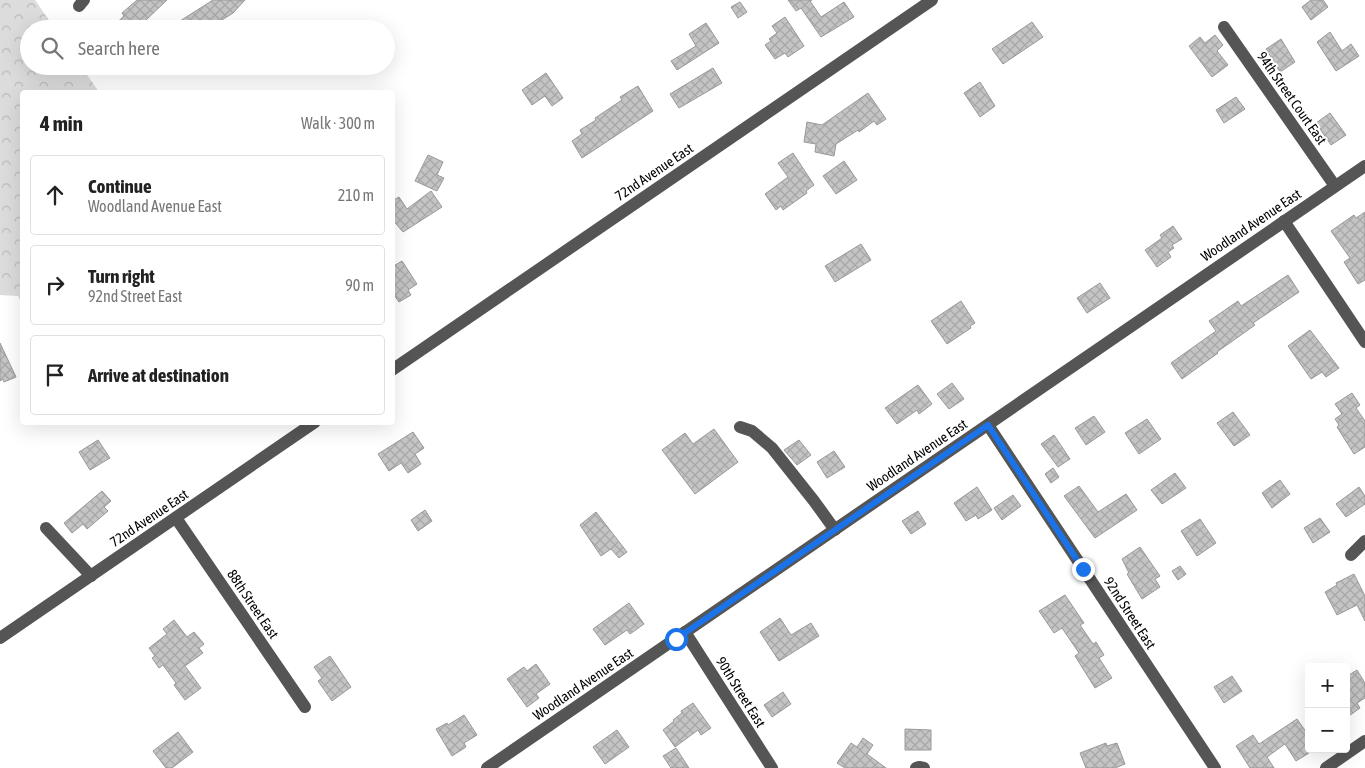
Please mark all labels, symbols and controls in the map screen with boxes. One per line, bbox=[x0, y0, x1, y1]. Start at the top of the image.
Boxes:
search box bbox=[20, 20, 395, 75]
icon: search bbox=[38, 34, 66, 62]
text: Search here bbox=[78, 37, 160, 59]
street label: 94th Street Court East bbox=[1254, 49, 1330, 147]
text: 4 min bbox=[40, 111, 83, 135]
text: Walk · 300 m bbox=[301, 114, 375, 132]
street label: 72nd Avenue East bbox=[612, 140, 696, 204]
text: Continue bbox=[88, 175, 152, 197]
icon: ahead bbox=[41, 181, 69, 209]
text: 210 m bbox=[338, 186, 374, 204]
street label: Woodland Avenue East bbox=[1198, 186, 1304, 264]
text: Woodland Avenue East bbox=[88, 197, 222, 215]
text: Turn right bbox=[88, 265, 155, 287]
icon: right bbox=[41, 271, 69, 299]
text: 90 m bbox=[345, 276, 374, 294]
text: 92nd Street East bbox=[88, 287, 182, 305]
icon: arrive bbox=[41, 361, 69, 389]
text: Arrive at destination bbox=[88, 364, 229, 386]
street label: Woodland Avenue East bbox=[864, 416, 970, 494]
street label: 72nd Avenue East bbox=[107, 486, 191, 550]
route end bbox=[1072, 558, 1095, 581]
street label: 88th Street East bbox=[224, 566, 282, 642]
street label: 92nd Street East bbox=[1101, 574, 1159, 652]
route start bbox=[665, 628, 688, 651]
street label: Woodland Avenue East bbox=[530, 645, 636, 723]
street label: 90th Street East bbox=[713, 654, 769, 730]
map controls bbox=[1305, 663, 1350, 753]
button: + bbox=[1305, 663, 1350, 708]
button: − bbox=[1305, 708, 1350, 753]

